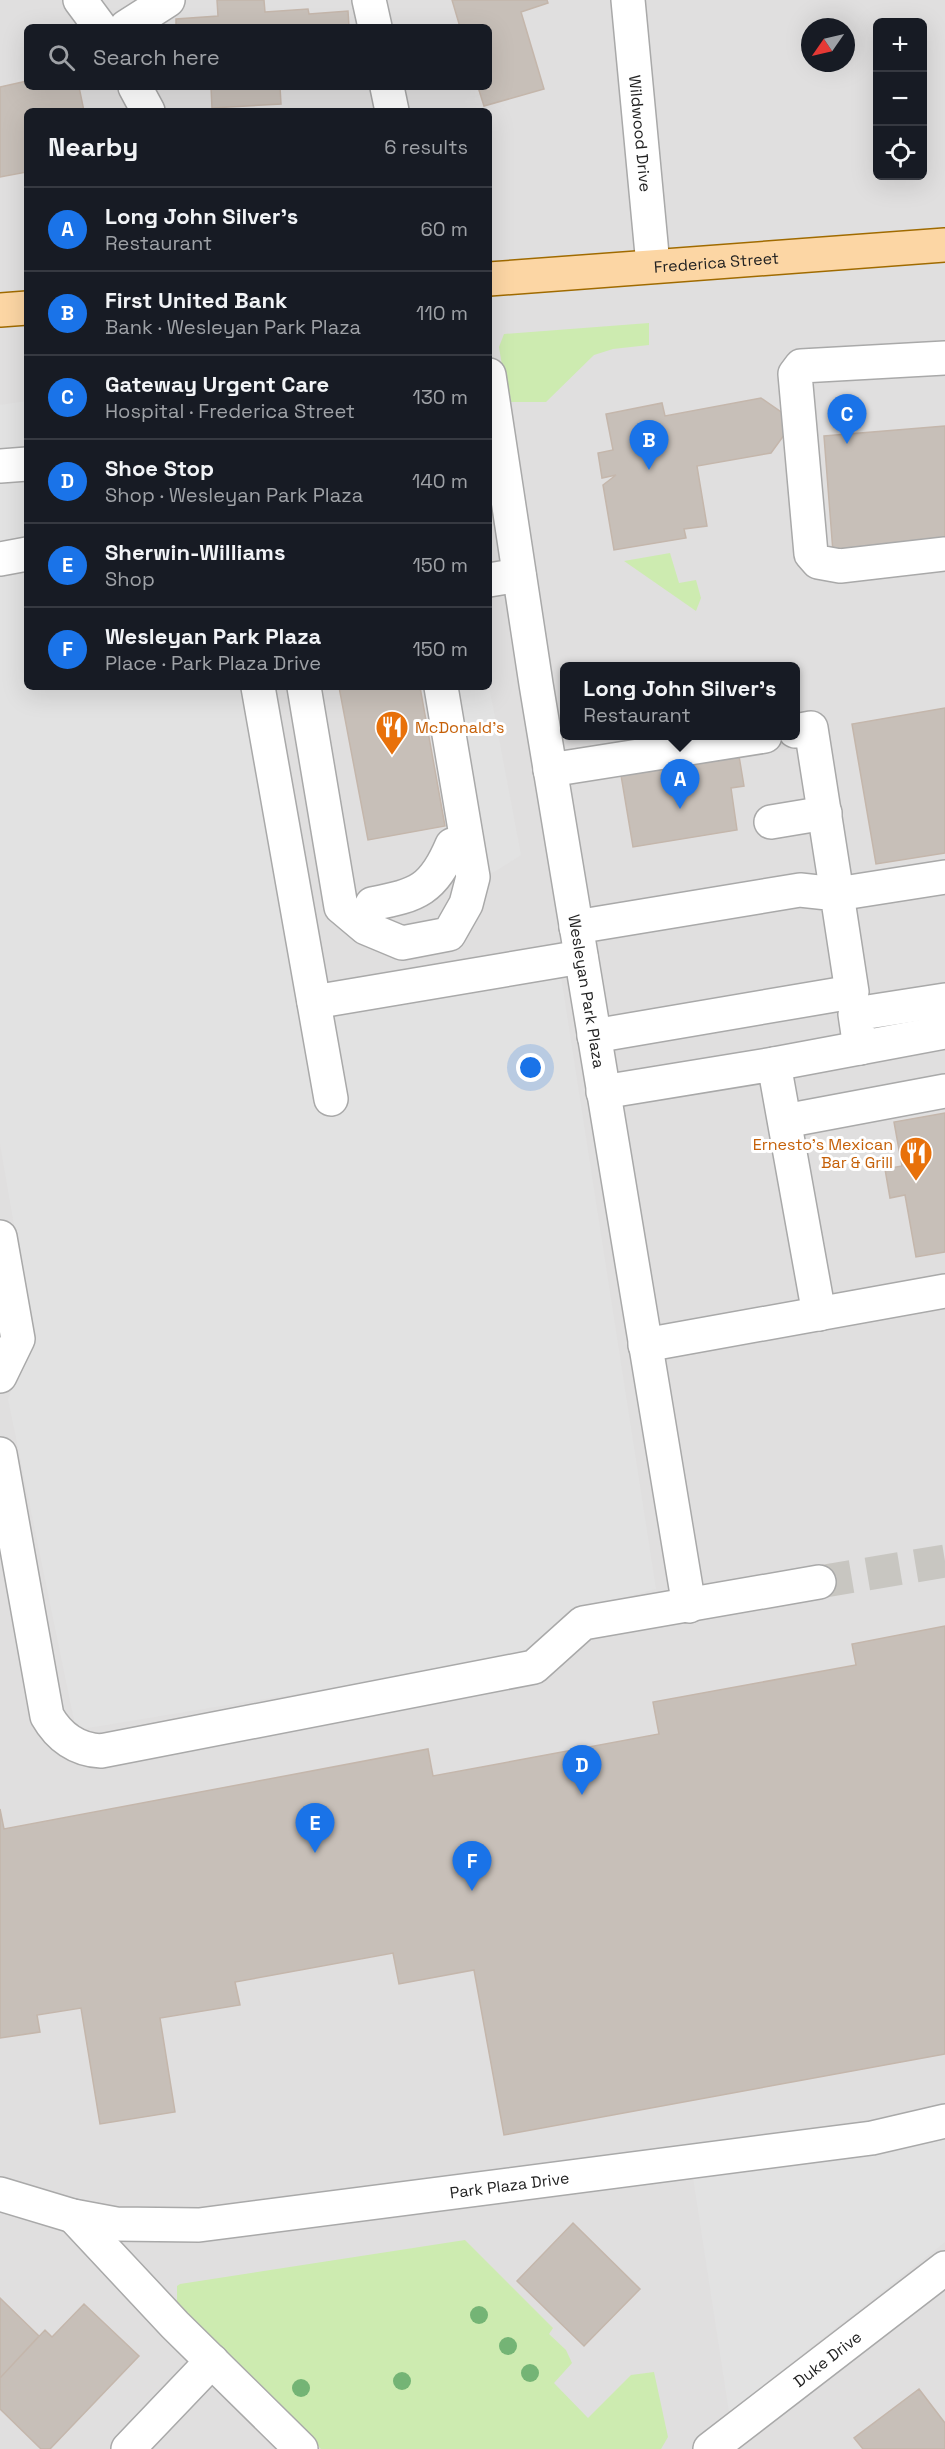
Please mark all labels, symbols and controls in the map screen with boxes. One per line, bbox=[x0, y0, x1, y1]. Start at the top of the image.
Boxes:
north arrow bbox=[801, 18, 855, 72]
map controls bbox=[873, 18, 927, 180]
button: + bbox=[873, 18, 927, 72]
search box bbox=[24, 24, 492, 90]
icon: search bbox=[45, 41, 78, 74]
text: Search here bbox=[93, 43, 220, 71]
button: − bbox=[873, 72, 927, 126]
street label: Wildwood Drive bbox=[625, 74, 657, 193]
button: locate bbox=[873, 126, 927, 180]
text: Nearby bbox=[48, 130, 138, 164]
text: 6 results bbox=[384, 134, 468, 160]
text: Long John Silver's bbox=[105, 202, 298, 230]
text: A bbox=[61, 216, 74, 242]
text: 60 m bbox=[421, 216, 468, 242]
text: Restaurant bbox=[105, 230, 212, 256]
street label: Frederica Street bbox=[653, 247, 780, 277]
text: First United Bank bbox=[105, 286, 287, 314]
text: B bbox=[61, 300, 74, 326]
text: 110 m bbox=[416, 300, 468, 326]
text: Bank · Wesleyan Park Plaza bbox=[105, 314, 361, 340]
text: Gateway Urgent Care bbox=[105, 370, 329, 398]
text: C bbox=[61, 384, 74, 410]
text: 130 m bbox=[412, 384, 468, 410]
pin: C bbox=[828, 394, 866, 444]
text: Hospital · Frederica Street bbox=[105, 398, 355, 424]
pin: B bbox=[630, 420, 668, 470]
text: Shoe Stop bbox=[105, 454, 214, 482]
text: D bbox=[61, 468, 74, 494]
text: 140 m bbox=[412, 468, 468, 494]
text: Shop · Wesleyan Park Plaza bbox=[105, 482, 363, 508]
text: Sherwin-Williams bbox=[105, 538, 285, 566]
text: E bbox=[62, 552, 73, 578]
text: 150 m bbox=[413, 552, 468, 578]
text: Shop bbox=[105, 566, 155, 592]
text: Wesleyan Park Plaza bbox=[105, 622, 321, 650]
text: F bbox=[62, 636, 73, 662]
text: 150 m bbox=[413, 636, 468, 662]
text: Place · Park Plaza Drive bbox=[105, 650, 321, 676]
popup bbox=[560, 662, 800, 740]
text: Long John Silver's bbox=[583, 674, 777, 702]
text: Restaurant bbox=[583, 702, 691, 728]
restaurant icon: McDonald's bbox=[374, 709, 410, 756]
place label: McDonald's bbox=[415, 717, 505, 738]
pin: A bbox=[660, 760, 700, 809]
street label: Wesleyan Park Plaza bbox=[564, 913, 610, 1070]
your location bbox=[516, 1053, 545, 1082]
place label: Ernesto's Mexican Bar & Grill bbox=[753, 1134, 893, 1173]
restaurant icon: Ernesto's Mexican Bar & Grill bbox=[898, 1135, 934, 1182]
pin: D bbox=[562, 1746, 602, 1795]
pin: E bbox=[296, 1804, 334, 1853]
pin: F bbox=[452, 1842, 492, 1891]
street label: Park Plaza Drive bbox=[448, 2167, 570, 2203]
street label: Duke Drive bbox=[789, 2326, 866, 2392]

